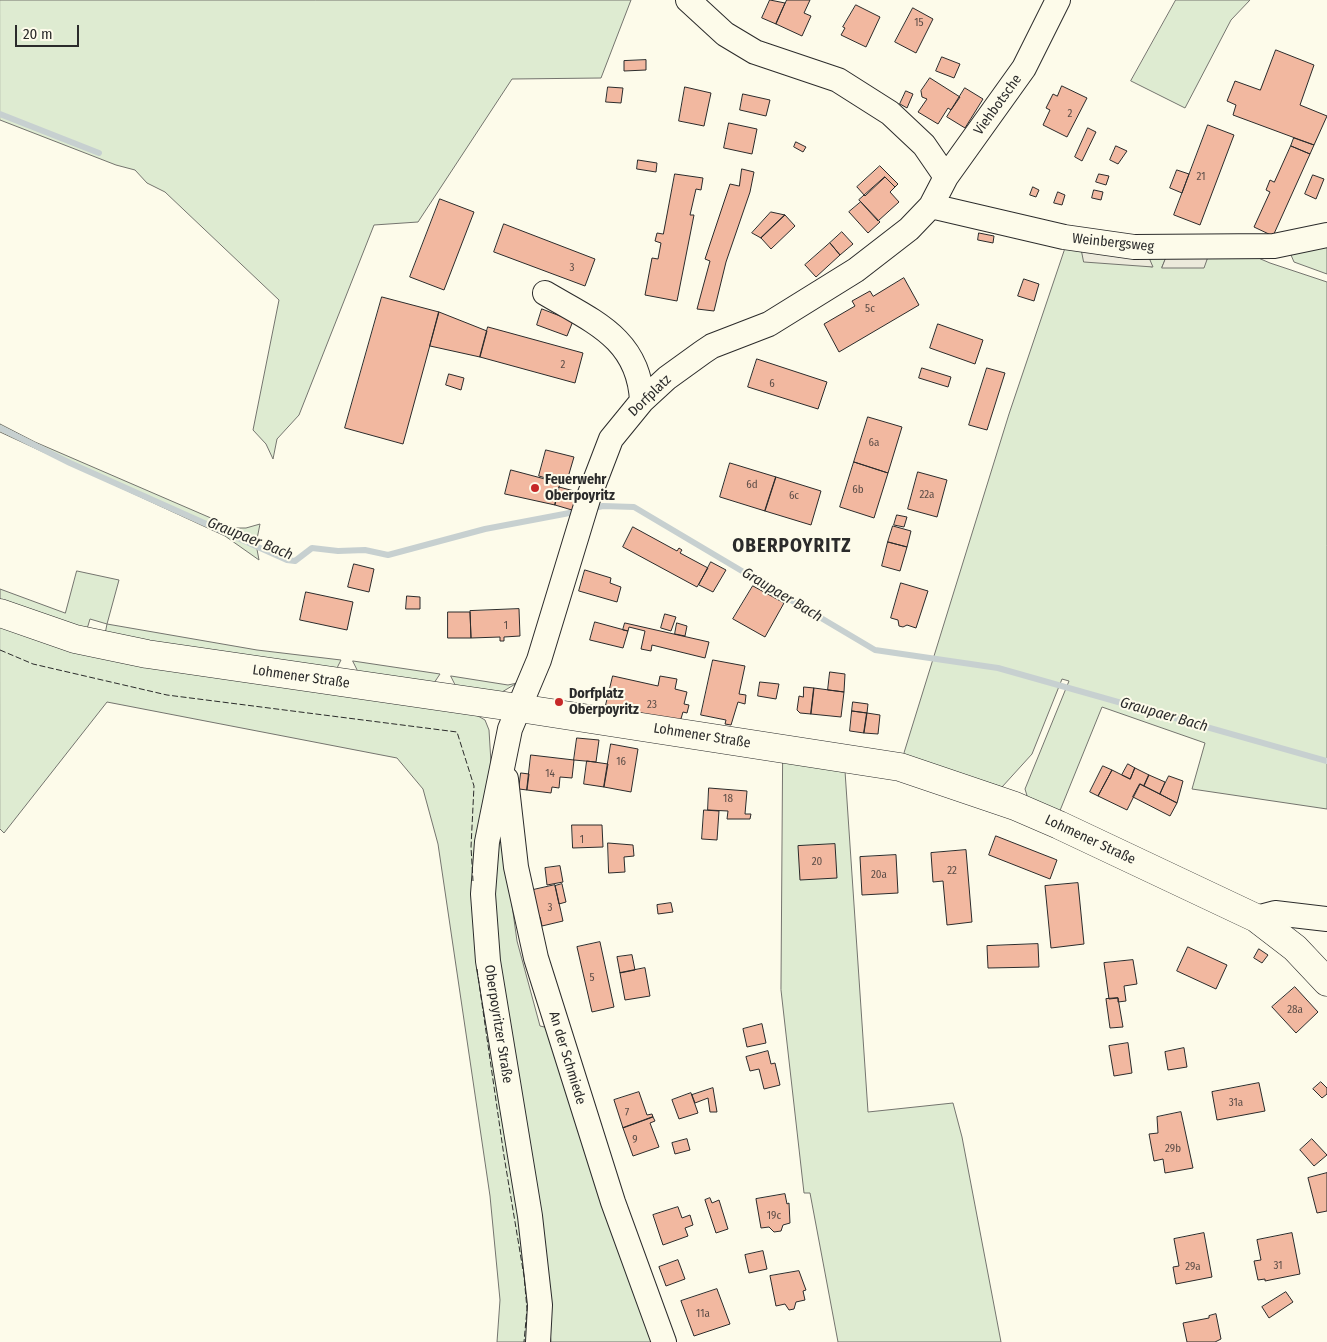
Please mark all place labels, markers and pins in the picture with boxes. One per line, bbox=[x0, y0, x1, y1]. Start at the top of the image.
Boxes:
place label: Feuerwehr Oberpoyritz bbox=[545, 472, 615, 504]
marker: Feuerwehr Oberpoyritz bbox=[529, 482, 541, 494]
place label: Dorfplatz Oberpoyritz bbox=[569, 686, 639, 719]
marker: Dorfplatz Oberpoyritz bbox=[553, 696, 565, 708]

